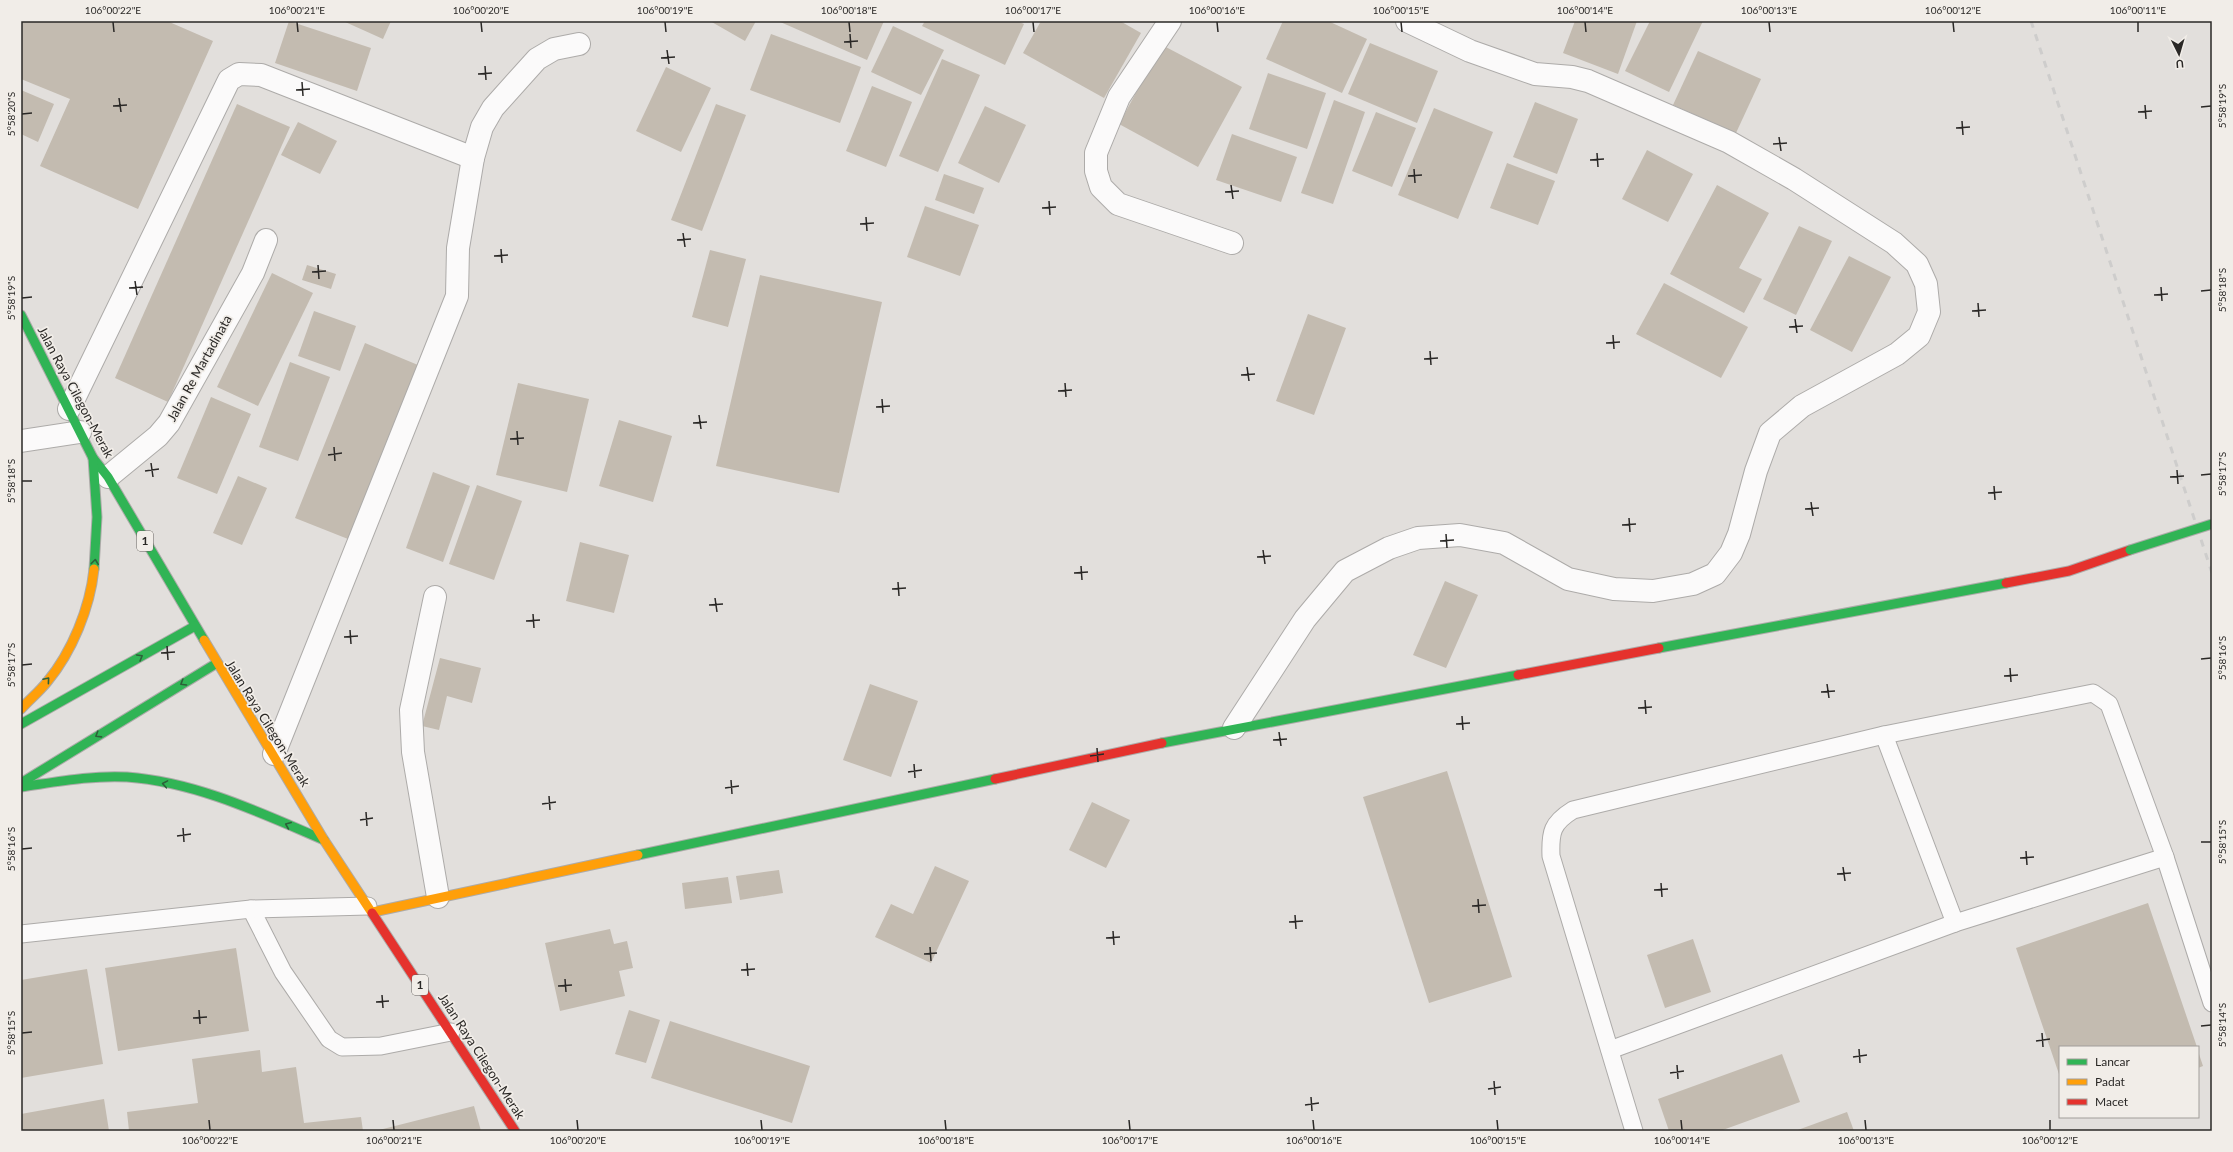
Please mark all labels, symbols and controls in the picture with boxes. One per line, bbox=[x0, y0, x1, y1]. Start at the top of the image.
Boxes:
text: 106°00'22"E bbox=[85, 4, 141, 16]
text: 106°00'21"E bbox=[269, 4, 325, 16]
text: 106°00'20"E bbox=[453, 4, 509, 16]
text: 106°00'19"E bbox=[637, 4, 693, 16]
text: 106°00'18"E bbox=[821, 4, 877, 16]
text: 106°00'17"E bbox=[1005, 4, 1061, 16]
text: 106°00'16"E bbox=[1189, 4, 1245, 16]
text: 106°00'15"E bbox=[1373, 4, 1429, 16]
text: 106°00'14"E bbox=[1557, 4, 1613, 16]
text: 106°00'13"E bbox=[1741, 4, 1797, 16]
text: 106°00'12"E bbox=[1925, 4, 1981, 16]
text: 106°00'11"E bbox=[2110, 4, 2166, 16]
north arrow bbox=[2159, 34, 2199, 74]
text: U bbox=[2175, 58, 2185, 71]
text: 5°58'19"S bbox=[2216, 84, 2228, 128]
text: 5°58'20"S bbox=[5, 92, 17, 136]
text: 5°58'18"S bbox=[2216, 268, 2228, 312]
text: 5°58'19"S bbox=[5, 276, 17, 320]
street label: Jalan Re Martadinata bbox=[163, 312, 235, 424]
street label: Jalan Raya Cilegon-Merak bbox=[34, 323, 118, 461]
text: 5°58'17"S bbox=[2216, 452, 2228, 496]
text: 5°58'18"S bbox=[5, 459, 17, 503]
road number: 1 bbox=[137, 531, 153, 551]
one-way arrow bbox=[90, 559, 99, 565]
text: 5°58'16"S bbox=[2216, 636, 2228, 680]
text: 5°58'17"S bbox=[5, 643, 17, 687]
one-way arrow bbox=[136, 655, 143, 662]
street label: Jalan Raya Cilegon-Merak bbox=[222, 657, 314, 790]
one-way arrow bbox=[42, 678, 49, 685]
one-way arrow bbox=[180, 679, 187, 686]
one-way arrow bbox=[96, 730, 103, 737]
one-way arrow bbox=[162, 780, 168, 788]
text: 5°58'15"S bbox=[2216, 820, 2228, 864]
one-way arrow bbox=[285, 821, 292, 829]
text: 5°58'16"S bbox=[5, 827, 17, 871]
road number: 1 bbox=[412, 975, 428, 995]
street label: Jalan Raya Cilegon-Merak bbox=[435, 990, 529, 1122]
text: 5°58'14"S bbox=[2216, 1003, 2228, 1047]
text: 5°58'15"S bbox=[5, 1011, 17, 1055]
legend bbox=[2059, 1046, 2199, 1118]
text: Lancar bbox=[2095, 1054, 2131, 1069]
text: Padat bbox=[2095, 1074, 2126, 1089]
text: Macet bbox=[2095, 1094, 2129, 1109]
text: 106°00'22"E bbox=[182, 1134, 238, 1146]
text: 106°00'21"E bbox=[366, 1134, 422, 1146]
text: 106°00'20"E bbox=[550, 1134, 606, 1146]
text: 106°00'19"E bbox=[734, 1134, 790, 1146]
text: 106°00'18"E bbox=[918, 1134, 974, 1146]
text: 106°00'17"E bbox=[1102, 1134, 1158, 1146]
text: 106°00'16"E bbox=[1286, 1134, 1342, 1146]
text: 106°00'15"E bbox=[1470, 1134, 1526, 1146]
text: 106°00'14"E bbox=[1654, 1134, 1710, 1146]
text: 106°00'13"E bbox=[1838, 1134, 1894, 1146]
text: 106°00'12"E bbox=[2022, 1134, 2078, 1146]

